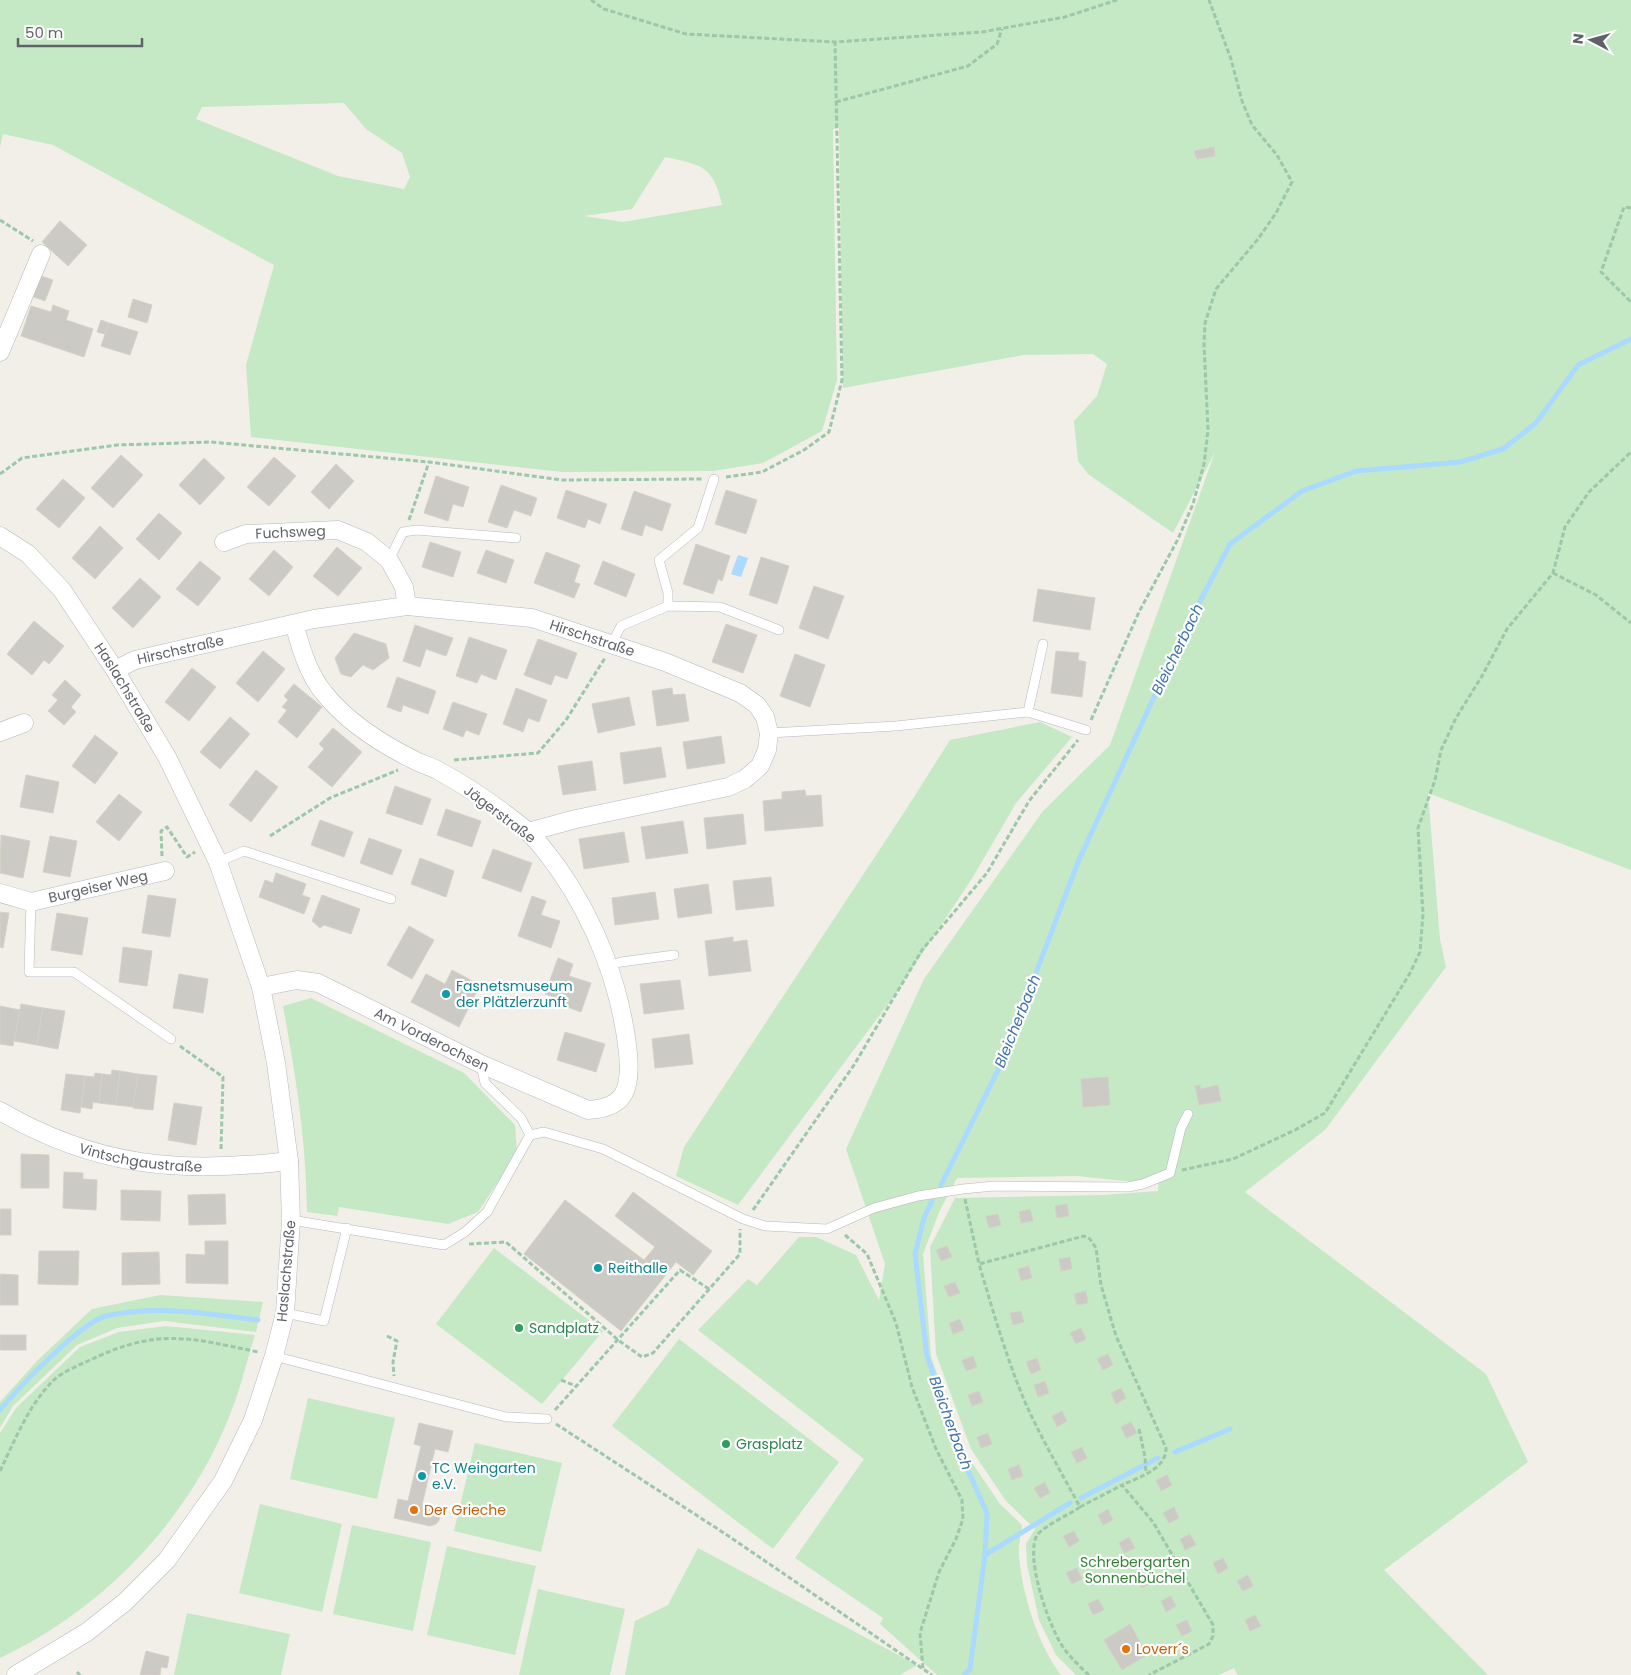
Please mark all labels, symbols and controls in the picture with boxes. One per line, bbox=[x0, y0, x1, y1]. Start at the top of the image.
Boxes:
scale bar bbox=[18, 15, 141, 47]
north arrow bbox=[1566, 15, 1616, 65]
text: 50 m bbox=[25, 22, 63, 43]
text: N bbox=[1568, 32, 1589, 45]
street label: Fuchsweg bbox=[255, 521, 326, 544]
water label: Bleicherbach bbox=[1146, 600, 1208, 698]
street label: Hirschstraße bbox=[547, 615, 638, 661]
street label: Hirschstraße bbox=[135, 630, 226, 669]
street label: Haslachstraße bbox=[90, 639, 160, 737]
street label: Jägerstraße bbox=[460, 780, 540, 848]
street label: Burgeiser Weg bbox=[46, 865, 150, 908]
water label: Bleicherbach bbox=[989, 971, 1045, 1071]
place label: Fasnetsmuseum der Plätzlerzunft bbox=[456, 976, 573, 1012]
marker: Fasnetsmuseum der Plätzlerzunft bbox=[440, 988, 452, 1000]
street label: Am Vorderochsen bbox=[371, 1003, 492, 1076]
street label: Vintschgaustraße bbox=[76, 1138, 203, 1177]
street label: Haslachstraße bbox=[272, 1219, 300, 1323]
place label: Reithalle bbox=[608, 1258, 668, 1278]
marker: Reithalle bbox=[592, 1262, 604, 1274]
place label: Sandplatz bbox=[529, 1318, 599, 1338]
marker: Sandplatz bbox=[513, 1322, 525, 1334]
water label: Bleicherbach bbox=[924, 1373, 978, 1473]
place label: Grasplatz bbox=[736, 1434, 803, 1454]
marker: Grasplatz bbox=[720, 1438, 732, 1450]
place label: TC Weingarten e.V. bbox=[432, 1458, 536, 1494]
marker: TC Weingarten e.V. bbox=[416, 1470, 428, 1482]
place label: Der Grieche bbox=[424, 1500, 506, 1520]
marker: Der Grieche bbox=[408, 1504, 420, 1516]
park label: Schrebergarten Sonnenbüchel bbox=[1080, 1552, 1190, 1588]
place label: Loverr´s bbox=[1136, 1639, 1189, 1659]
marker: Loverr´s bbox=[1120, 1643, 1132, 1655]

